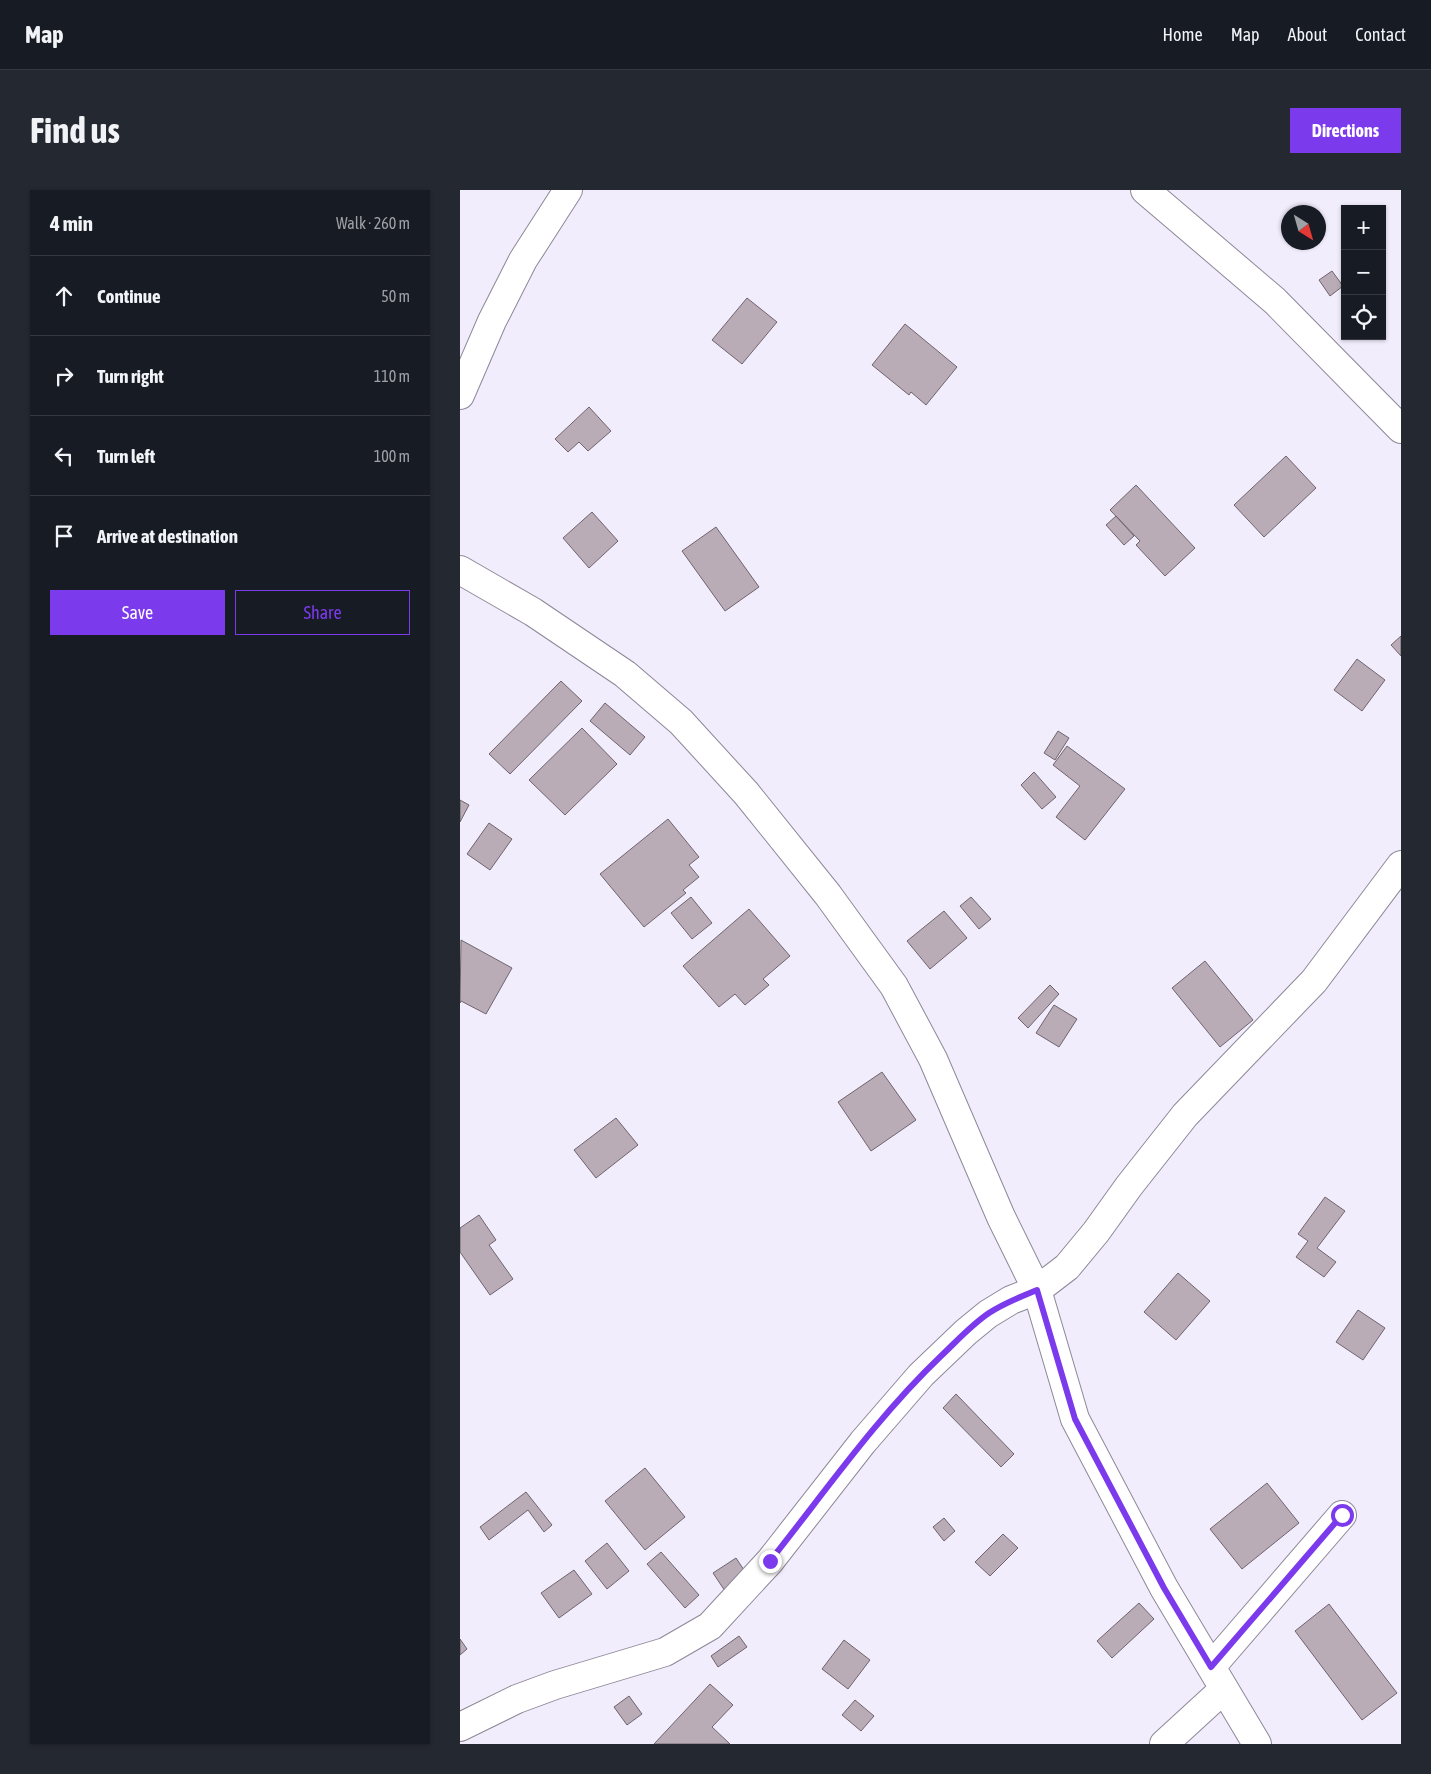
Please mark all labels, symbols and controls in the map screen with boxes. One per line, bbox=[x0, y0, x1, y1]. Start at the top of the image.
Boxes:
text: Map bbox=[25, 21, 64, 48]
text: Home bbox=[1163, 24, 1203, 45]
text: Map bbox=[1231, 24, 1260, 45]
text: About bbox=[1288, 24, 1327, 45]
text: Contact bbox=[1355, 24, 1406, 45]
button: Directions bbox=[1290, 108, 1401, 153]
text: Find us bbox=[30, 110, 120, 150]
north arrow bbox=[1281, 205, 1326, 250]
map controls bbox=[1341, 205, 1386, 340]
button: + bbox=[1341, 205, 1386, 250]
text: 4 min bbox=[50, 211, 93, 235]
text: Walk · 260 m bbox=[336, 214, 410, 232]
button: − bbox=[1341, 250, 1386, 295]
icon: ahead bbox=[50, 282, 78, 310]
text: Continue bbox=[97, 285, 161, 307]
text: 50 m bbox=[381, 287, 410, 305]
button: locate bbox=[1341, 295, 1386, 340]
icon: right bbox=[50, 362, 78, 390]
text: Turn right bbox=[97, 365, 164, 387]
text: 110 m bbox=[374, 367, 410, 385]
icon: left bbox=[50, 442, 78, 470]
text: Turn left bbox=[97, 445, 155, 467]
text: 100 m bbox=[374, 447, 410, 465]
icon: arrive bbox=[50, 522, 78, 550]
text: Arrive at destination bbox=[97, 525, 238, 547]
button: Save bbox=[50, 590, 225, 635]
button: Share bbox=[235, 590, 410, 635]
route start bbox=[1331, 1504, 1354, 1527]
route end bbox=[759, 1550, 782, 1573]

